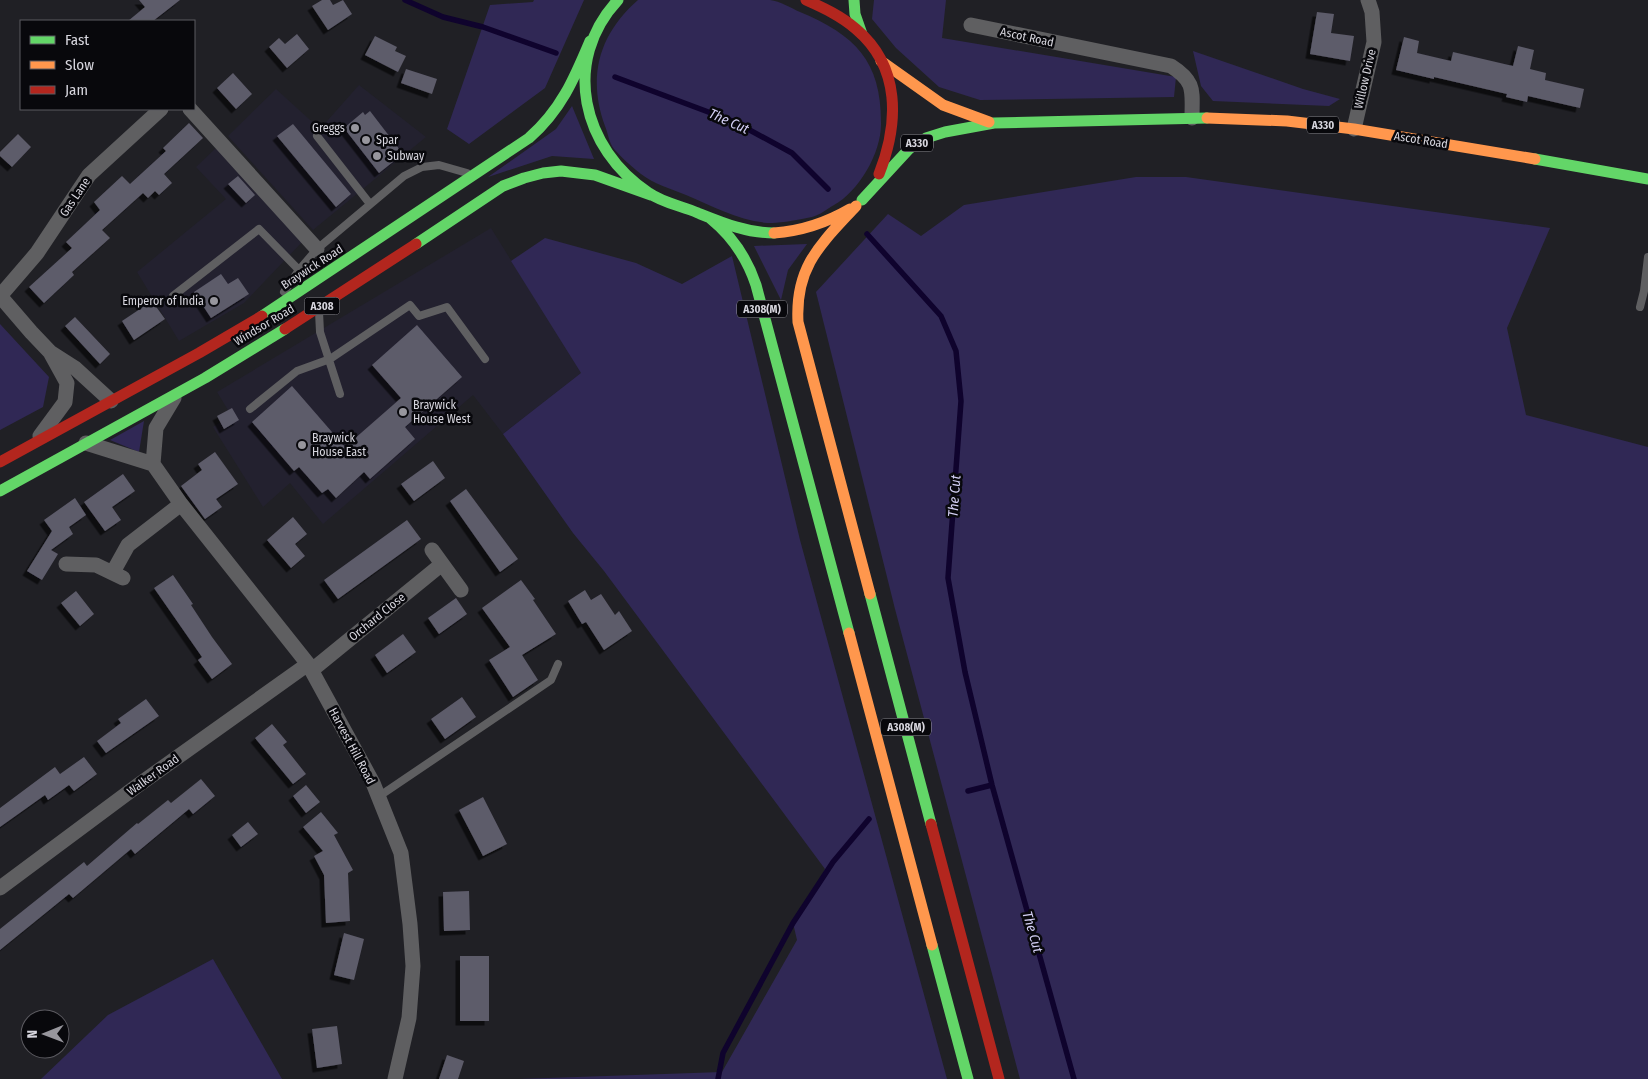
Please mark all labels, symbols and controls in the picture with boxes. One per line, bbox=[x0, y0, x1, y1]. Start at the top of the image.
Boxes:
legend bbox=[20, 20, 195, 110]
street label: Ascot Road bbox=[999, 25, 1055, 49]
text: Fast bbox=[65, 31, 89, 49]
street label: Willow Drive bbox=[1351, 48, 1379, 110]
text: Slow bbox=[65, 56, 94, 74]
text: Jam bbox=[65, 81, 88, 99]
water label: The Cut bbox=[706, 105, 752, 138]
road number: A330 bbox=[1307, 116, 1339, 134]
place label: Greggs bbox=[312, 121, 345, 135]
marker: Greggs bbox=[349, 122, 361, 134]
street label: Ascot Road bbox=[1393, 129, 1449, 151]
place label: Spar bbox=[376, 133, 399, 147]
marker: Spar bbox=[360, 134, 372, 146]
road number: A330 bbox=[901, 134, 933, 152]
place label: Subway bbox=[387, 149, 425, 163]
marker: Subway bbox=[371, 150, 383, 162]
street label: Gas Lane bbox=[57, 175, 93, 219]
street label: Braywick Road bbox=[279, 242, 345, 292]
place label: Emperor of India bbox=[122, 294, 204, 308]
marker: Emperor of India bbox=[208, 295, 220, 307]
road number: A308 bbox=[304, 298, 340, 314]
road number: A308(M) bbox=[737, 300, 787, 318]
street label: Windsor Road bbox=[231, 301, 297, 349]
place label: Braywick House West bbox=[413, 398, 471, 426]
marker: Braywick House West bbox=[397, 406, 409, 418]
place label: Braywick House East bbox=[312, 431, 366, 459]
marker: Braywick House East bbox=[296, 439, 308, 451]
water label: The Cut bbox=[945, 474, 964, 518]
street label: Orchard Close bbox=[346, 590, 408, 644]
street label: Harvest Hill Road bbox=[326, 705, 378, 787]
road number: A308(M) bbox=[881, 719, 931, 736]
street label: Walker Road bbox=[124, 751, 182, 799]
water label: The Cut bbox=[1019, 909, 1047, 955]
north arrow bbox=[20, 1009, 70, 1059]
text: N bbox=[24, 1030, 41, 1039]

